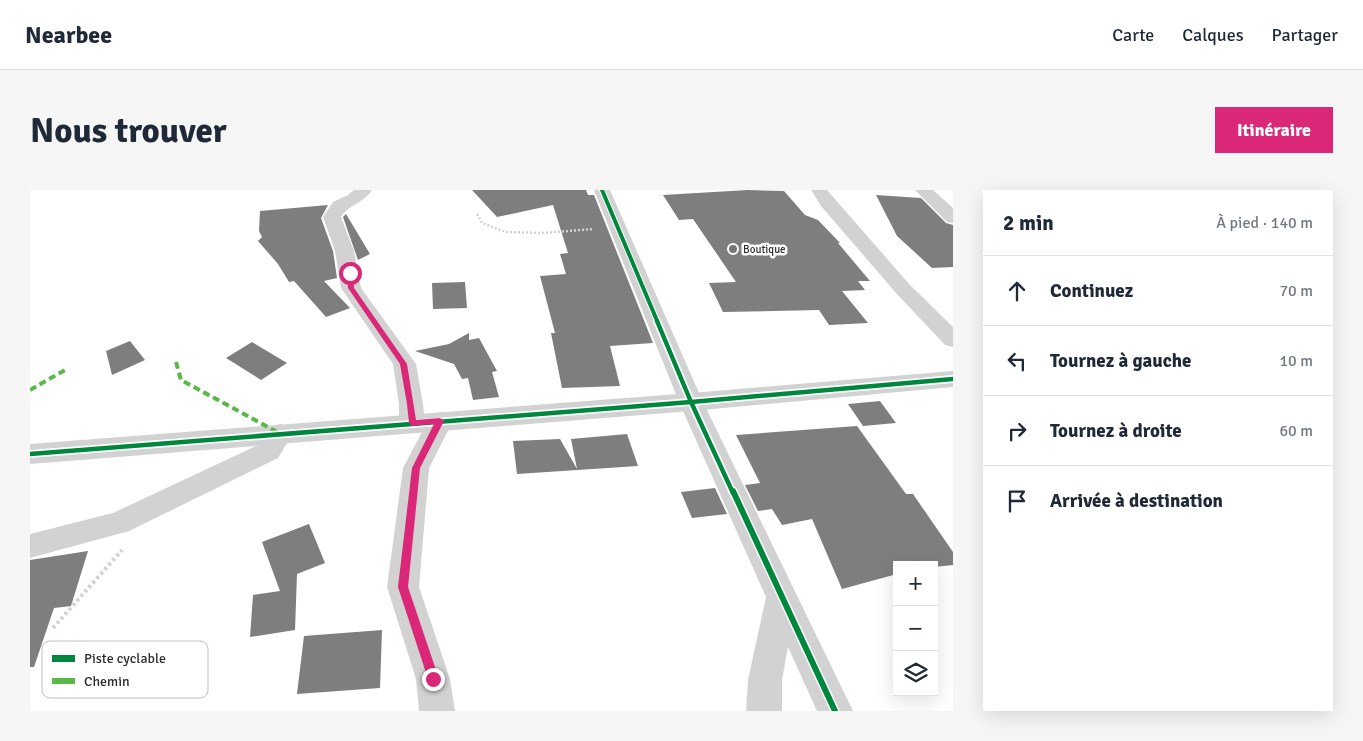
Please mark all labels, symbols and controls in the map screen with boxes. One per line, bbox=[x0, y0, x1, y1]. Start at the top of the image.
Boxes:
text: Nearbee bbox=[25, 20, 112, 50]
text: Carte bbox=[1112, 24, 1154, 46]
text: Calques bbox=[1182, 24, 1244, 46]
text: Partager bbox=[1272, 24, 1338, 46]
button: Itinéraire bbox=[1215, 107, 1333, 153]
text: Nous trouver bbox=[30, 109, 227, 152]
text: 2 min bbox=[1003, 210, 1054, 236]
text: À pied · 140 m bbox=[1216, 213, 1313, 233]
marker: Boutique bbox=[727, 243, 739, 255]
place label: Boutique bbox=[743, 243, 786, 256]
route start bbox=[339, 262, 362, 285]
icon: ahead bbox=[1003, 277, 1031, 305]
text: Continuez bbox=[1050, 279, 1133, 303]
text: 70 m bbox=[1279, 281, 1313, 301]
icon: left bbox=[1003, 347, 1031, 375]
text: Tournez à gauche bbox=[1050, 349, 1191, 373]
text: 10 m bbox=[1279, 351, 1313, 371]
icon: right bbox=[1003, 417, 1031, 445]
text: Tournez à droite bbox=[1050, 419, 1182, 443]
text: 60 m bbox=[1279, 421, 1313, 441]
icon: arrive bbox=[1003, 487, 1031, 515]
text: Arrivée à destination bbox=[1050, 489, 1223, 513]
map controls bbox=[893, 561, 938, 696]
button: + bbox=[893, 561, 938, 606]
button: − bbox=[893, 606, 938, 651]
legend bbox=[42, 641, 208, 698]
text: Piste cyclable bbox=[84, 650, 166, 667]
button: layers bbox=[893, 651, 938, 696]
route end bbox=[422, 668, 445, 691]
text: Chemin bbox=[84, 673, 130, 690]

